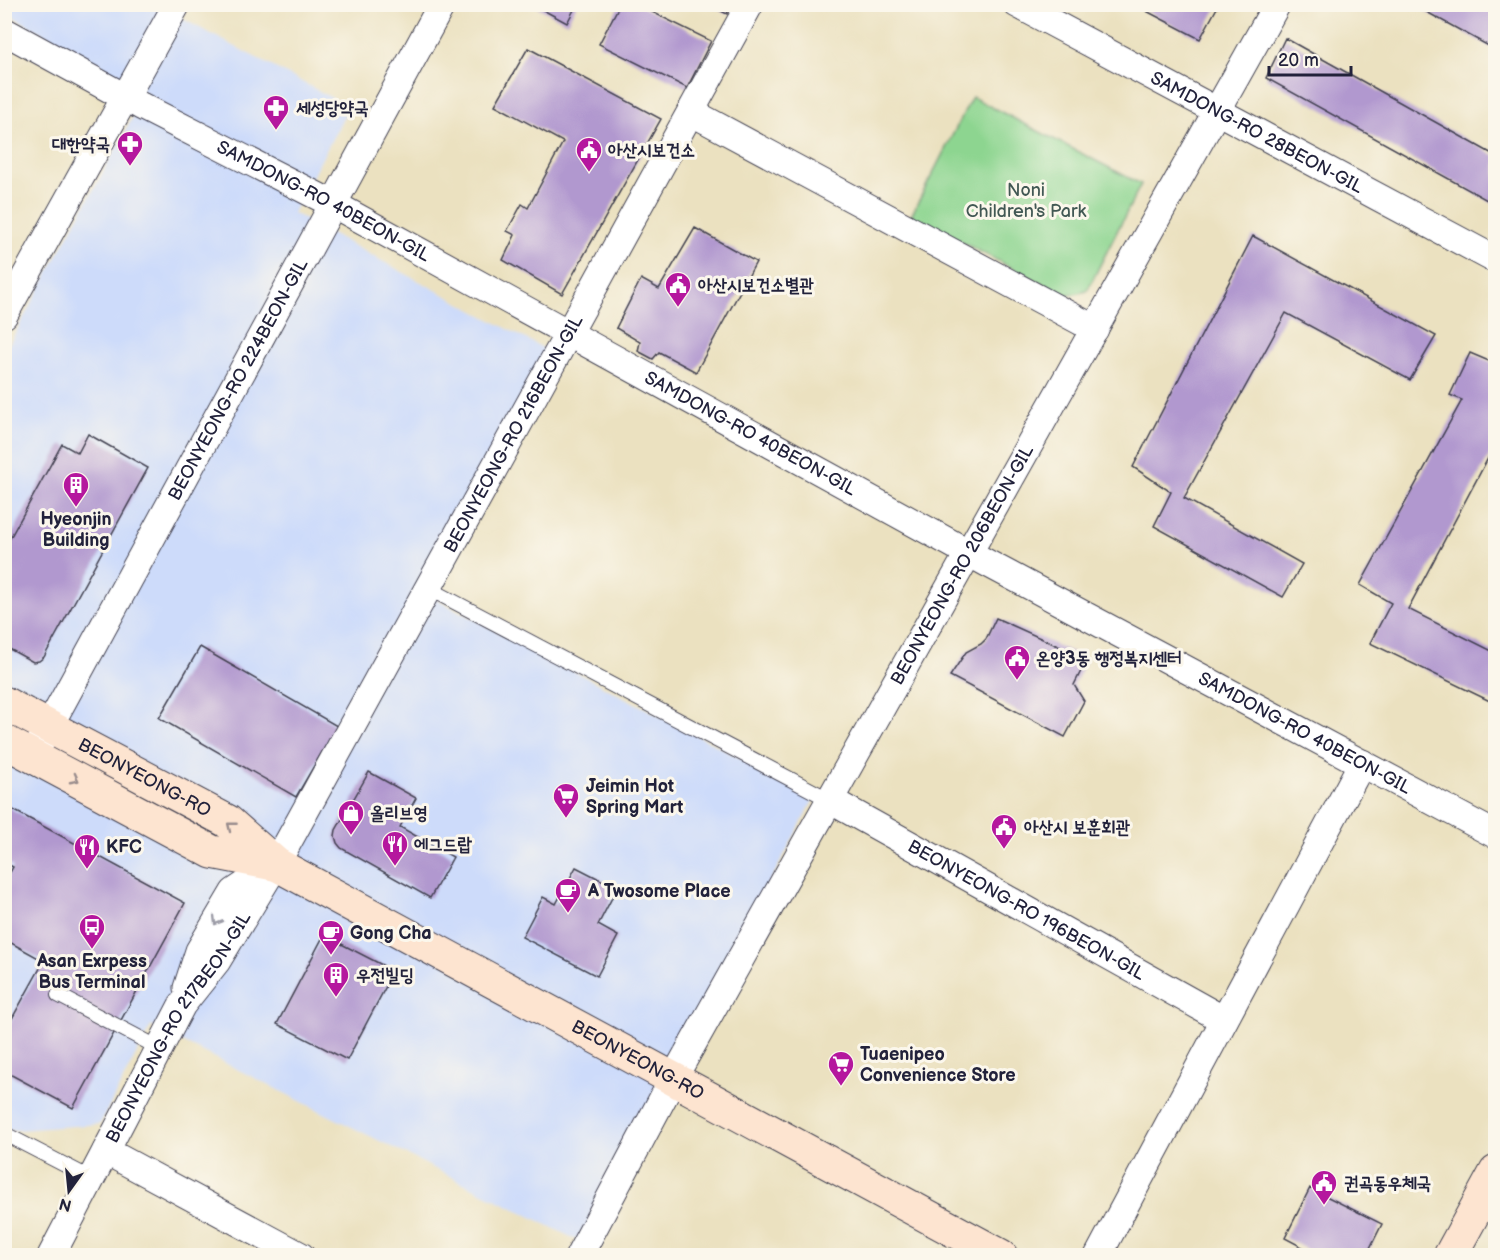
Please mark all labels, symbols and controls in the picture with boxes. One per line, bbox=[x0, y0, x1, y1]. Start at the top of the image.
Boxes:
scale bar bbox=[1269, 39, 1352, 77]
text: 20 m bbox=[1278, 50, 1319, 71]
street label: SAMDONG-RO 28BEON-GIL bbox=[1147, 67, 1367, 198]
pharmacy icon: 세성당약국 bbox=[261, 93, 291, 131]
place label: 세성당약국 bbox=[296, 98, 368, 119]
pharmacy icon: 대한약국 bbox=[115, 129, 145, 167]
place label: 대한약국 bbox=[52, 134, 110, 155]
public building icon: 아산시보건소 bbox=[574, 135, 604, 173]
street label: SAMDONG-RO 40BEON-GIL bbox=[213, 137, 434, 267]
place label: 아산시보건소 bbox=[608, 140, 695, 161]
park label: Noni Children's Park bbox=[966, 180, 1086, 222]
street label: BEONYEONG-RO 224BEON-GIL bbox=[164, 255, 313, 504]
public building icon: 아산시보건소별관 bbox=[663, 270, 693, 308]
place label: 아산시보건소별관 bbox=[698, 275, 814, 296]
street label: BEONYEONG-RO 216BEON-GIL bbox=[440, 311, 588, 556]
street label: SAMDONG-RO 40BEON-GIL bbox=[641, 367, 860, 500]
street label: BEONYEONG-RO 206BEON-GIL bbox=[887, 441, 1038, 689]
building icon: Hyeonjin Building bbox=[61, 470, 91, 508]
place label: Hyeonjin Building bbox=[40, 509, 112, 551]
public building icon: 온양3동 행정복지센터 bbox=[1002, 643, 1032, 681]
place label: 온양3동 행정복지센터 bbox=[1036, 648, 1182, 669]
street label: SAMDONG-RO 40BEON-GIL bbox=[1195, 668, 1415, 799]
street label: BEONYEONG-RO bbox=[74, 734, 214, 822]
one-way arrow bbox=[68, 771, 79, 783]
place label: Jeimin Hot Spring Mart bbox=[586, 776, 683, 818]
supermarket icon: Jeimin Hot Spring Mart bbox=[551, 781, 581, 819]
shop icon: 올리브영 bbox=[336, 798, 366, 836]
place label: 올리브영 bbox=[370, 803, 428, 824]
public building icon: 아산시 보훈회관 bbox=[989, 812, 1019, 850]
place label: 아산시 보훈회관 bbox=[1024, 817, 1131, 838]
one-way arrow bbox=[227, 822, 238, 833]
restaurant icon: 에그드랍 bbox=[380, 829, 410, 867]
restaurant icon: KFC bbox=[72, 832, 102, 870]
place label: 에그드랍 bbox=[414, 834, 472, 855]
street label: BEONYEONG-RO 196BEON-GIL bbox=[904, 836, 1149, 985]
place label: KFC bbox=[106, 837, 142, 858]
cafe icon: A Twosome Place bbox=[553, 876, 583, 914]
place label: A Twosome Place bbox=[587, 881, 731, 902]
street label: BEONYEONG-RO 217BEON-GIL bbox=[102, 908, 256, 1147]
bus stop icon: Asan Exrpess Bus Terminal bbox=[77, 912, 107, 950]
one-way arrow bbox=[212, 915, 224, 925]
cafe icon: Gong Cha bbox=[316, 918, 346, 956]
place label: Gong Cha bbox=[350, 923, 432, 944]
place label: Asan Exrpess Bus Terminal bbox=[36, 951, 147, 993]
building icon: 우전빌딩 bbox=[321, 960, 351, 998]
place label: 우전빌딩 bbox=[356, 965, 414, 986]
street label: BEONYEONG-RO bbox=[568, 1016, 708, 1104]
place label: Tuaenipeo Convenience Store bbox=[860, 1044, 1016, 1086]
supermarket icon: Tuaenipeo Convenience Store bbox=[826, 1049, 856, 1087]
north arrow bbox=[39, 1161, 99, 1221]
public building icon: 권곡동우체국 bbox=[1309, 1168, 1339, 1206]
place label: 권곡동우체국 bbox=[1344, 1173, 1431, 1194]
text: N bbox=[57, 1193, 74, 1215]

